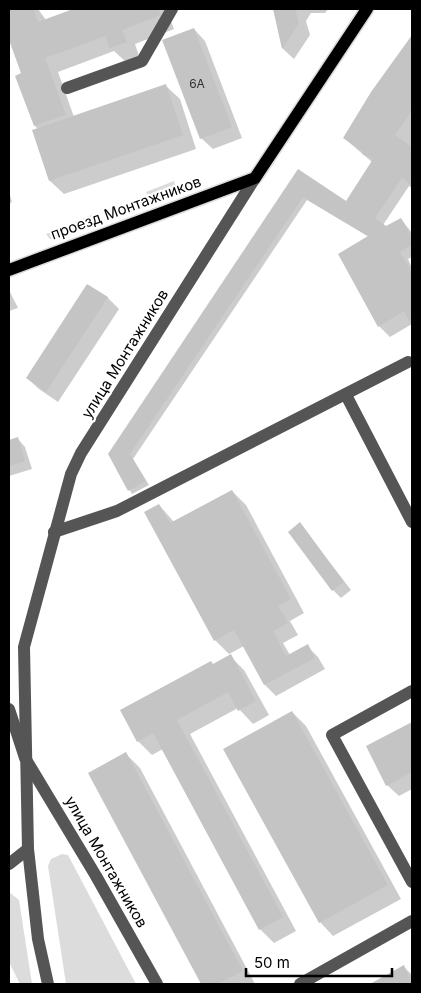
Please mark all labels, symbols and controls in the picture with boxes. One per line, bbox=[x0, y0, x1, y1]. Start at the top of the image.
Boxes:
house number: 6А bbox=[189, 76, 205, 91]
street label: проезд Монтажников bbox=[48, 171, 204, 244]
street label: улица Монтажников bbox=[77, 286, 172, 422]
street label: улица Монтажников bbox=[61, 793, 152, 931]
scale bar bbox=[246, 946, 392, 978]
text: 50 m bbox=[254, 953, 290, 972]

